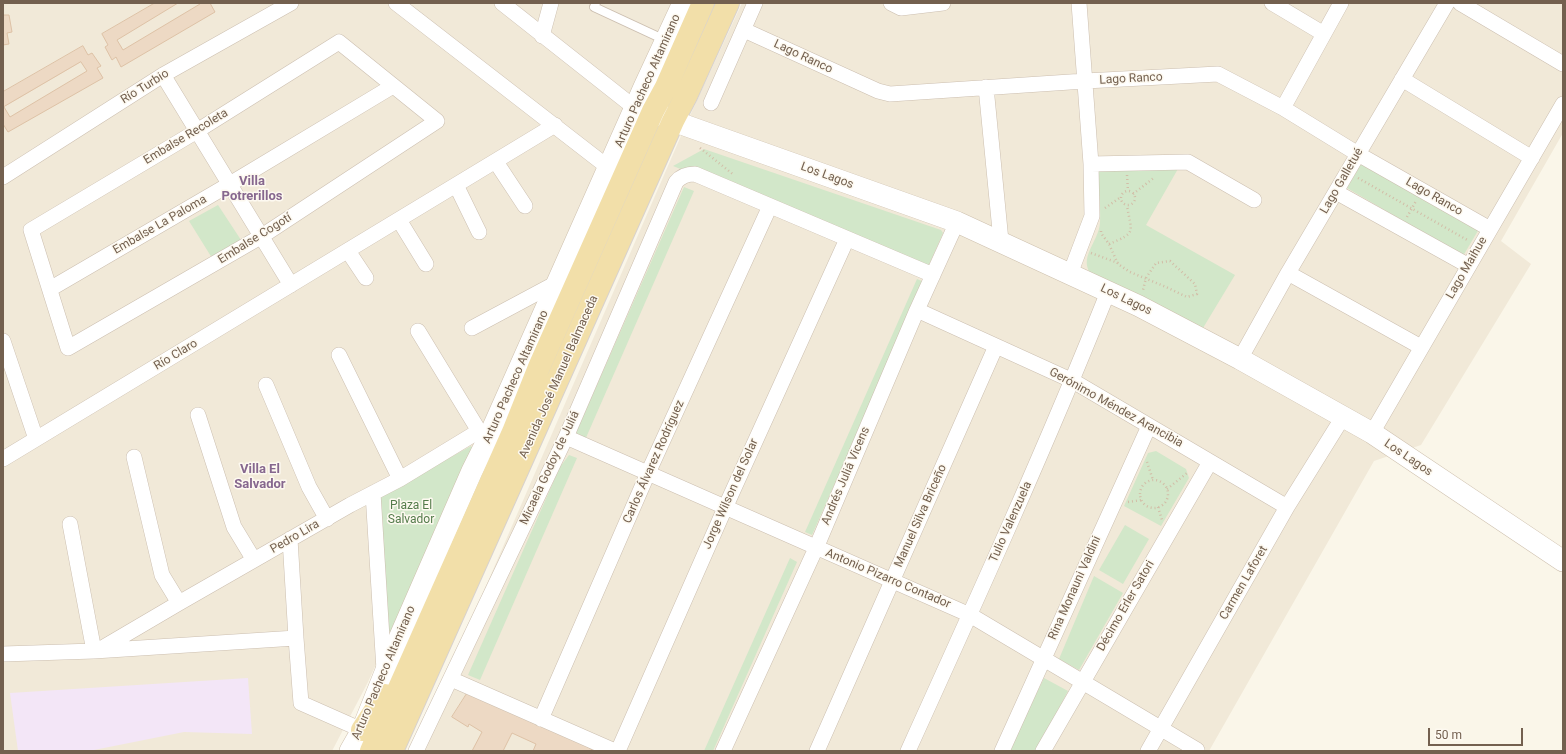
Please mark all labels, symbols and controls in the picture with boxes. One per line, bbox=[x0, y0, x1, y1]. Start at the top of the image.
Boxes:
street label: Arturo Pacheco Altamirano bbox=[612, 12, 684, 150]
street label: Lago Ranco bbox=[771, 37, 835, 77]
street label: Río Turbio bbox=[118, 67, 172, 107]
street label: Lago Ranco bbox=[1099, 70, 1163, 88]
street label: Embalse Recoleta bbox=[141, 106, 231, 168]
street label: Lago Galletué bbox=[1317, 146, 1367, 216]
street label: Los Lagos bbox=[799, 160, 855, 192]
district label: Villa Potrerillos bbox=[222, 174, 282, 205]
street label: Lago Ranco bbox=[1403, 175, 1465, 219]
street label: Embalse La Paloma bbox=[111, 192, 209, 258]
street label: Embalse Cogotí bbox=[215, 211, 295, 267]
street label: Lago Maihue bbox=[1443, 234, 1491, 302]
street label: Los Lagos bbox=[1098, 281, 1154, 319]
street label: Avenida José Manuel Balmaceda bbox=[516, 293, 602, 461]
street label: Arturo Pacheco Altamirano bbox=[480, 308, 552, 446]
street label: Río Claro bbox=[152, 336, 200, 374]
street label: Gerónimo Méndez Arancibia bbox=[1047, 365, 1185, 451]
street label: Carlos Álvarez Rodríguez bbox=[620, 398, 688, 526]
street label: Micaela Godoy de Juliá bbox=[517, 409, 583, 527]
street label: Andrés Juliá Vicens bbox=[819, 425, 873, 527]
street label: Jorge Wilson del Solar bbox=[700, 437, 762, 551]
street label: Los Lagos bbox=[1381, 437, 1435, 479]
district label: Villa El Salvador bbox=[234, 462, 286, 493]
street label: Manuel Silva Briceño bbox=[892, 462, 950, 570]
street label: Tulio Valenzuela bbox=[987, 479, 1035, 565]
park label: Plaza El Salvador bbox=[388, 499, 434, 527]
street label: Pedro Lira bbox=[268, 517, 322, 557]
street label: Rina Monauni Valdini bbox=[1046, 534, 1104, 642]
street label: Carmen Laforet bbox=[1217, 543, 1271, 623]
street label: Antonio Pizarro Contador bbox=[823, 546, 953, 612]
street label: Décimo Erler Satori bbox=[1094, 558, 1158, 654]
street label: Arturo Pacheco Altamirano bbox=[349, 604, 419, 742]
scale bar bbox=[1430, 720, 1525, 746]
text: 50 m bbox=[1435, 728, 1462, 742]

